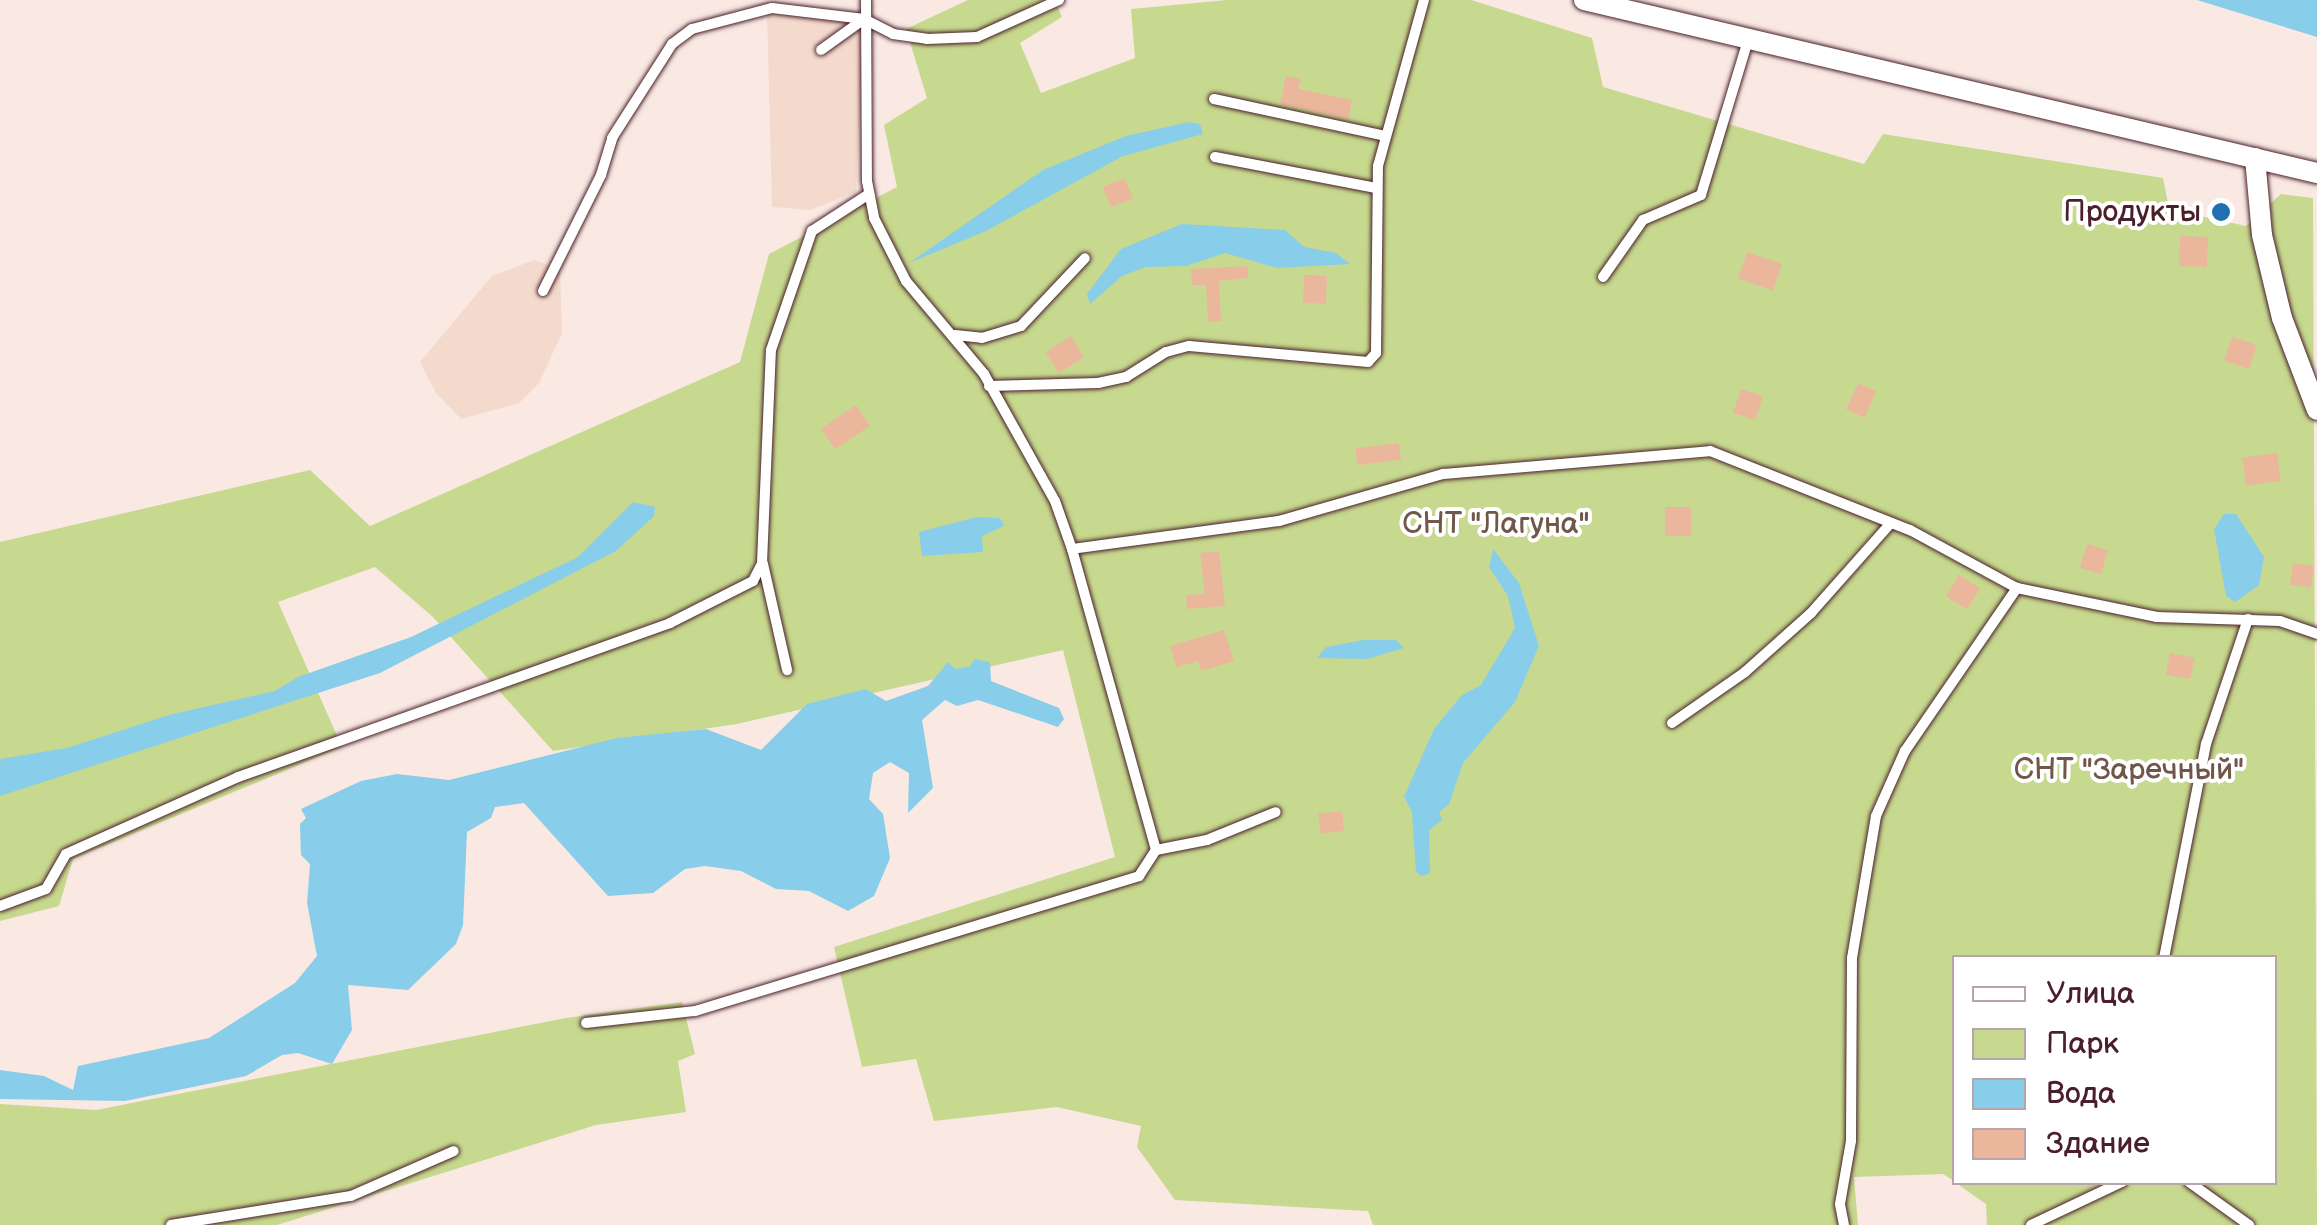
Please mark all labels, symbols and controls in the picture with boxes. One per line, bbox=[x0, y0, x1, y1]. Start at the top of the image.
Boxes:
place label: Продукты bbox=[2063, 194, 2201, 230]
marker: Продукты bbox=[2210, 201, 2232, 223]
park label: СНТ "Лагуна" bbox=[1402, 506, 1590, 542]
park label: СНТ "Заречный" bbox=[2014, 752, 2244, 788]
legend bbox=[1952, 955, 2277, 1185]
text: Улица bbox=[2046, 976, 2135, 1012]
text: Парк bbox=[2046, 1026, 2119, 1062]
text: Вода bbox=[2046, 1076, 2116, 1112]
text: Здание bbox=[2046, 1126, 2150, 1162]

